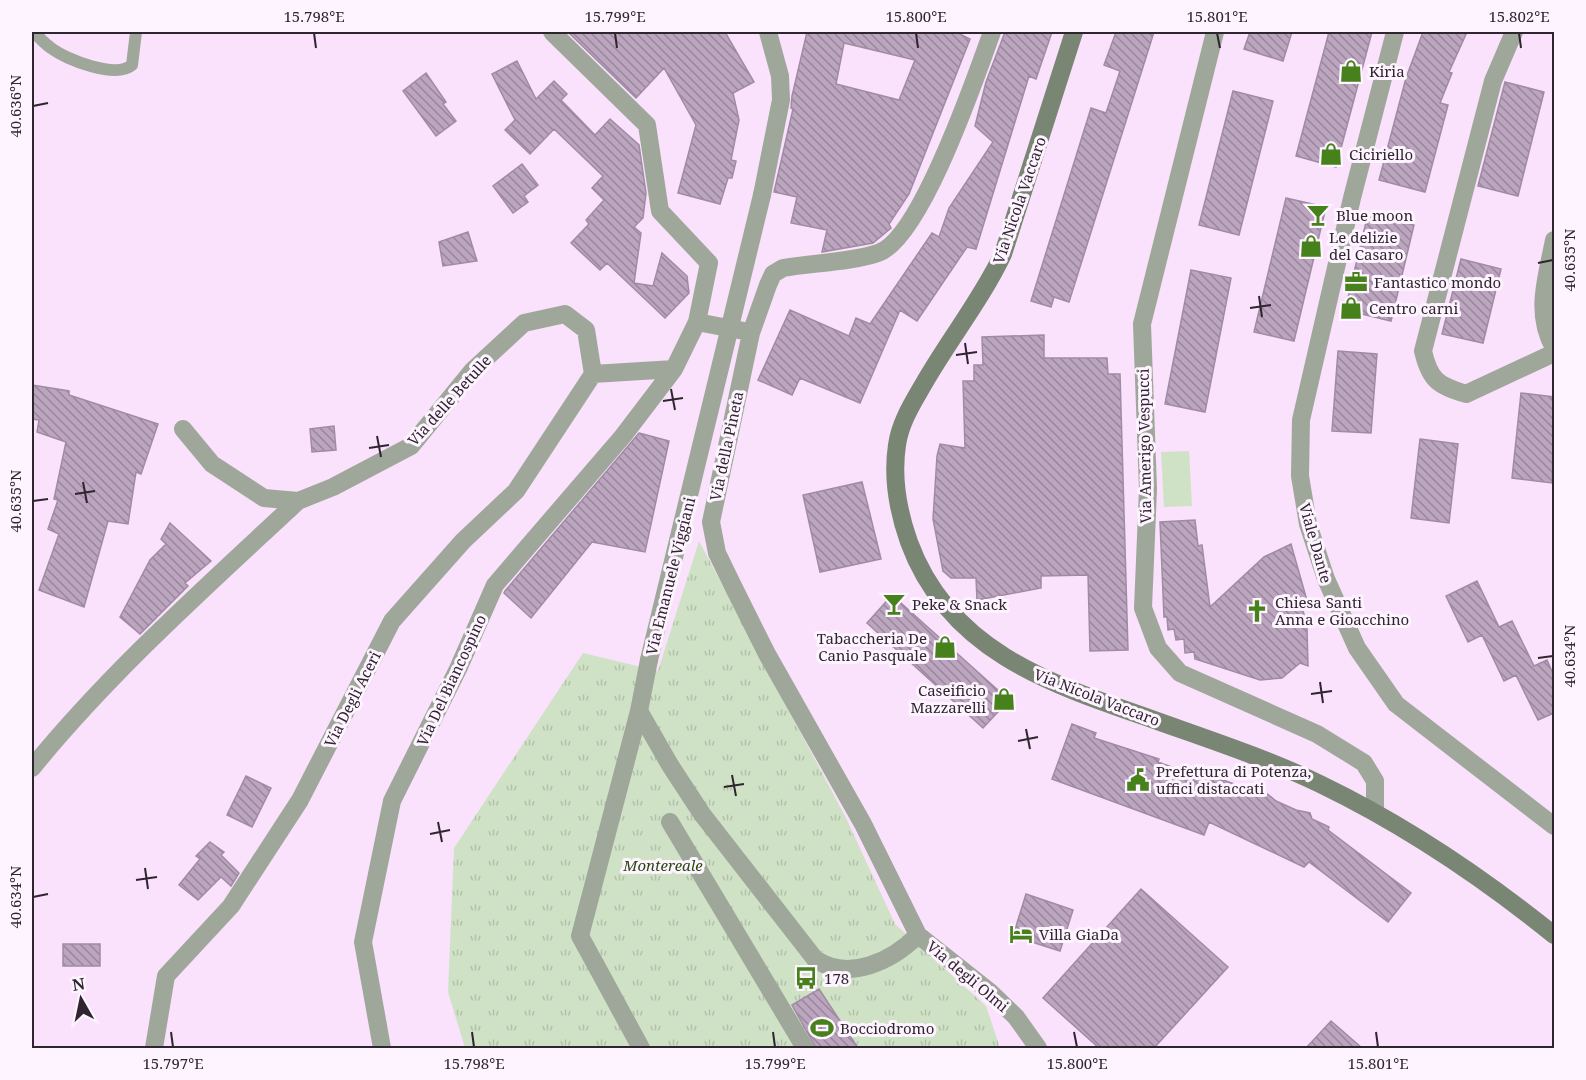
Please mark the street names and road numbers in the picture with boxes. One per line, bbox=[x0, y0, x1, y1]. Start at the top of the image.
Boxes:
street label: Via Nicola Vaccaro bbox=[988, 134, 1050, 266]
street label: Via delle Betulle bbox=[403, 350, 495, 450]
street label: Via Amerigo Vespucci bbox=[1133, 368, 1155, 524]
street label: Via della Pineta bbox=[705, 389, 747, 503]
street label: Via Emanuele Viggiani bbox=[641, 495, 699, 657]
street label: Viale Dante bbox=[1295, 501, 1337, 585]
street label: Via Del Biancospino bbox=[412, 611, 490, 749]
street label: Via Degli Aceri bbox=[319, 647, 385, 750]
street label: Via Nicola Vaccaro bbox=[1031, 664, 1163, 730]
street label: Via degli Olmi bbox=[923, 936, 1013, 1016]

